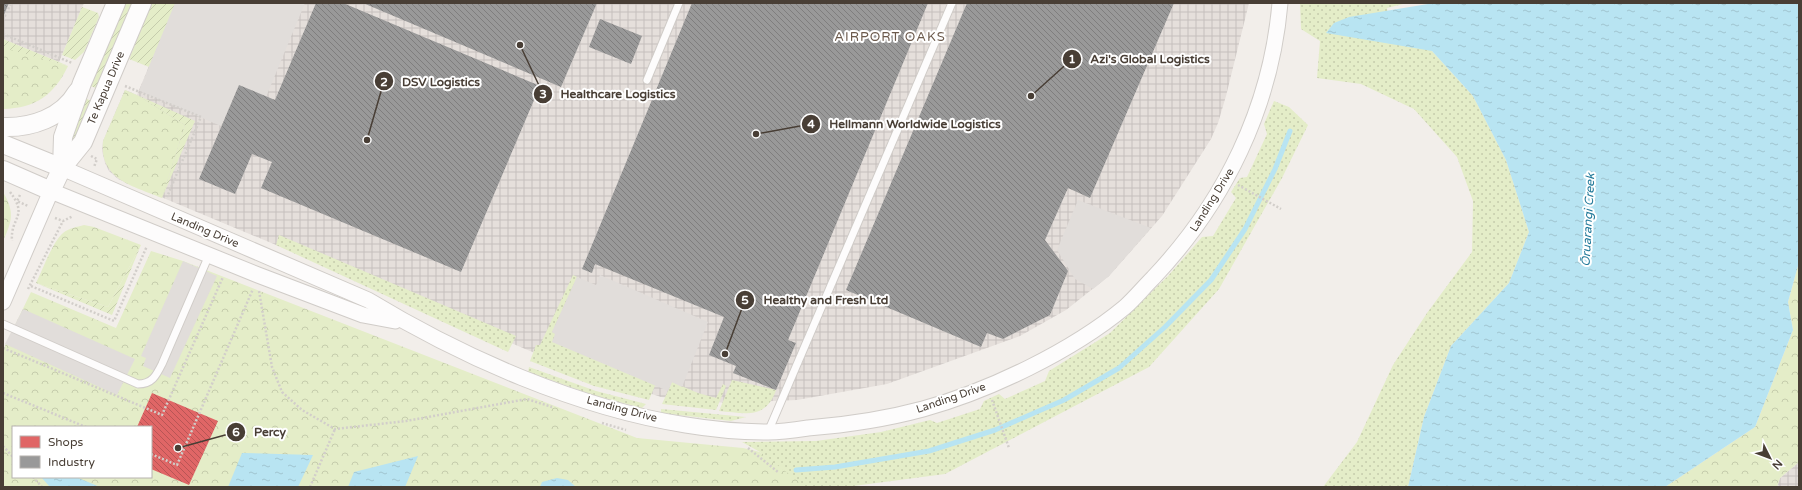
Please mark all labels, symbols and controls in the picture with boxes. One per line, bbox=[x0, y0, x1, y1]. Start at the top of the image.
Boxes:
district label: AIRPORT OAKS bbox=[834, 29, 946, 45]
callout: Azi's Global Logistics bbox=[1062, 47, 1218, 71]
street label: Te Kapua Drive bbox=[85, 49, 127, 127]
text: 1 bbox=[1068, 52, 1076, 66]
text: Azi's Global Logistics bbox=[1090, 52, 1210, 67]
callout: DSV Logistics bbox=[374, 69, 488, 93]
text: 2 bbox=[380, 75, 388, 89]
text: DSV Logistics bbox=[402, 75, 480, 90]
callout: Healthcare Logistics bbox=[533, 82, 684, 106]
text: 3 bbox=[539, 87, 547, 101]
text: Healthcare Logistics bbox=[561, 87, 676, 102]
callout: Hellmann Worldwide Logistics bbox=[801, 112, 1008, 136]
text: 4 bbox=[807, 117, 815, 131]
text: Hellmann Worldwide Logistics bbox=[829, 117, 1001, 132]
street label: Landing Drive bbox=[1187, 166, 1237, 234]
water label: Ōruarangi Creek bbox=[1579, 172, 1598, 267]
street label: Landing Drive bbox=[169, 210, 241, 250]
callout: Healthy and Fresh Ltd bbox=[735, 288, 896, 312]
text: 5 bbox=[741, 293, 749, 307]
text: Healthy and Fresh Ltd bbox=[764, 293, 888, 308]
street label: Landing Drive bbox=[915, 380, 987, 416]
street label: Landing Drive bbox=[585, 393, 659, 425]
callout: Percy bbox=[226, 420, 294, 444]
text: 6 bbox=[232, 425, 240, 439]
text: Percy bbox=[254, 425, 287, 440]
legend bbox=[12, 426, 152, 478]
text: Shops bbox=[48, 435, 83, 449]
north arrow bbox=[1750, 438, 1790, 478]
text: Industry bbox=[48, 455, 95, 469]
text: N bbox=[1769, 457, 1785, 472]

